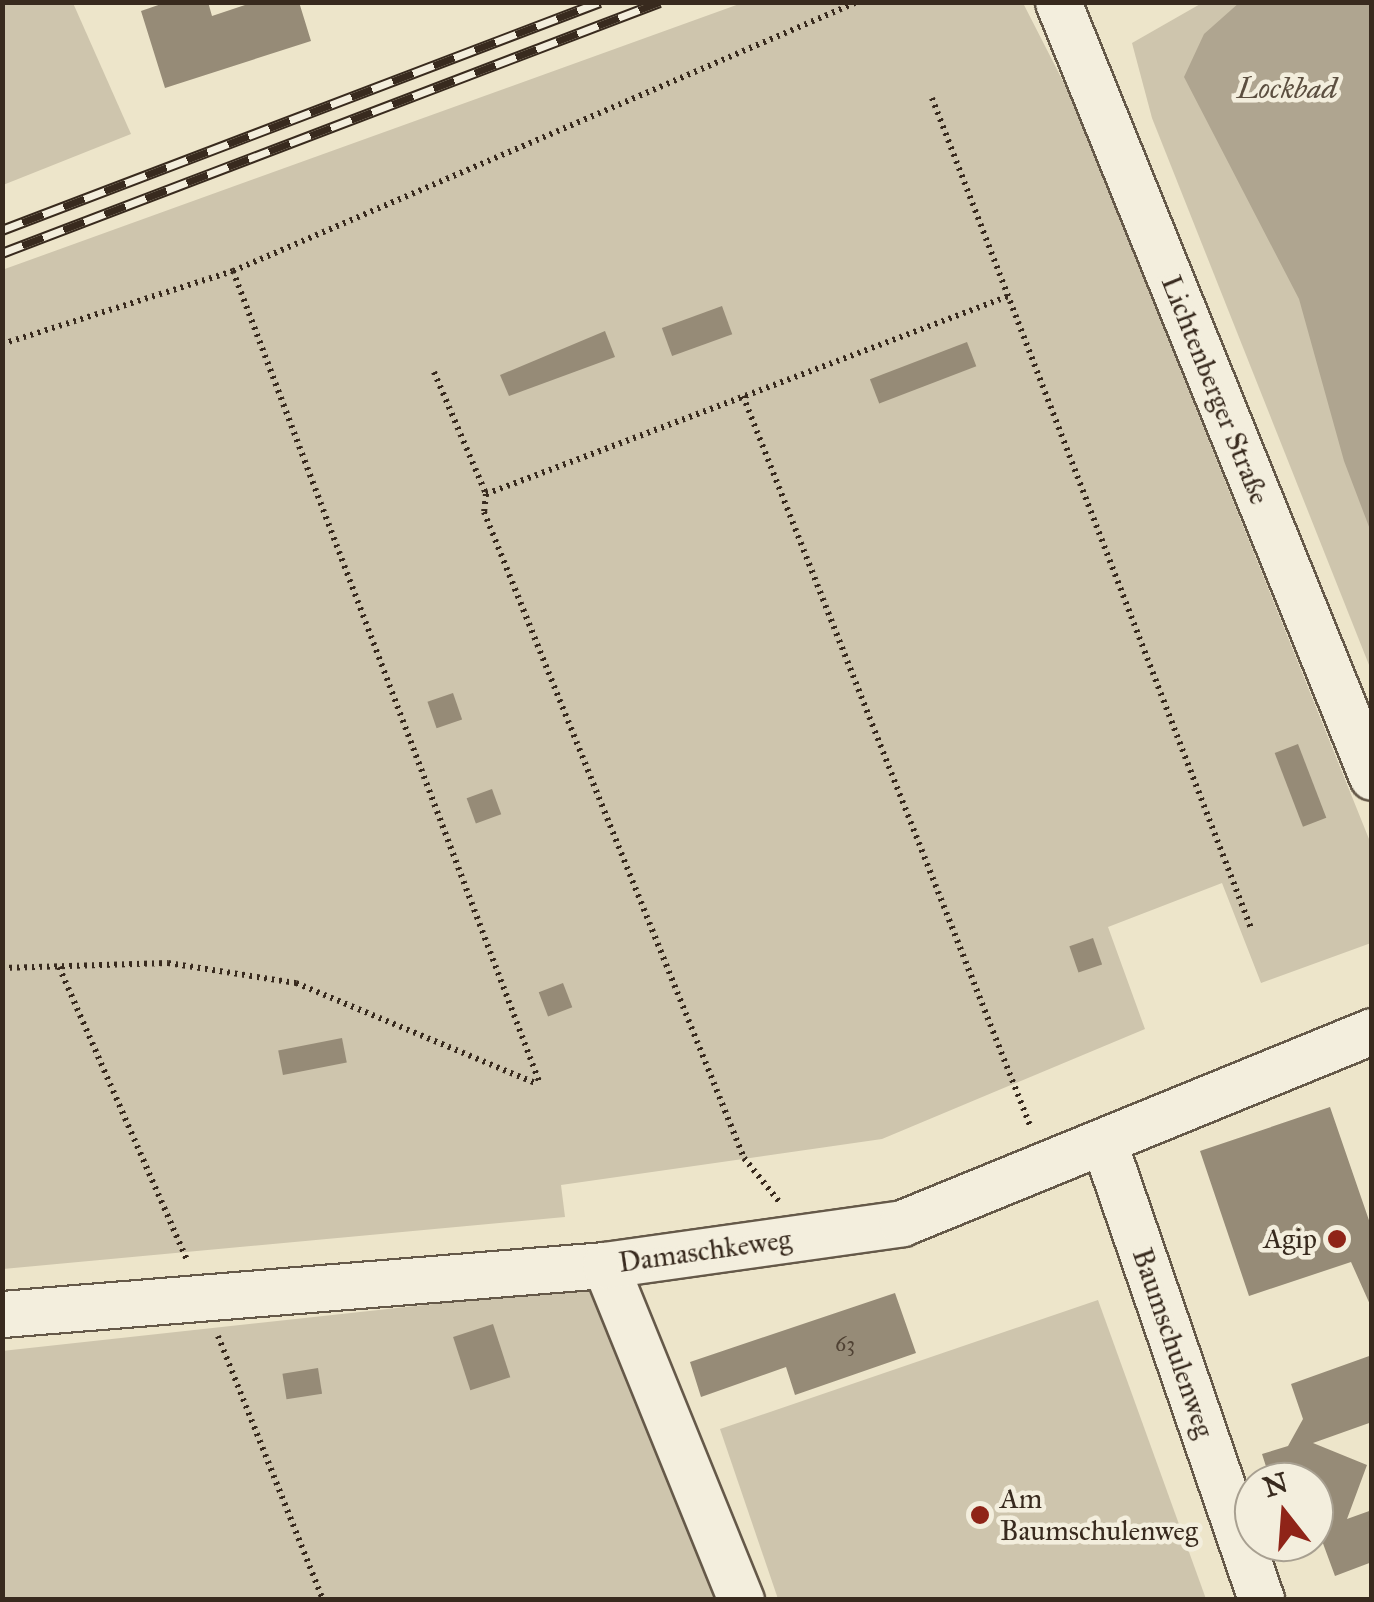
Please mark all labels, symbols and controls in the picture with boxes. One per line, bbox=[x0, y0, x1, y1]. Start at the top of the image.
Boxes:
water label: Lockbad bbox=[1237, 70, 1337, 106]
street label: Lichtenberger Straße bbox=[1154, 271, 1276, 509]
street label: Damaschkeweg bbox=[616, 1222, 794, 1280]
place label: Agip bbox=[1263, 1222, 1317, 1256]
marker: Agip bbox=[1326, 1228, 1348, 1250]
street label: Baumschulenweg bbox=[1125, 1244, 1221, 1442]
house number: 63 bbox=[835, 1331, 855, 1357]
north arrow bbox=[1234, 1462, 1334, 1562]
text: N bbox=[1259, 1465, 1292, 1505]
place label: Am Baumschulenweg bbox=[1000, 1482, 1198, 1548]
marker: Am Baumschulenweg bbox=[969, 1504, 991, 1526]

